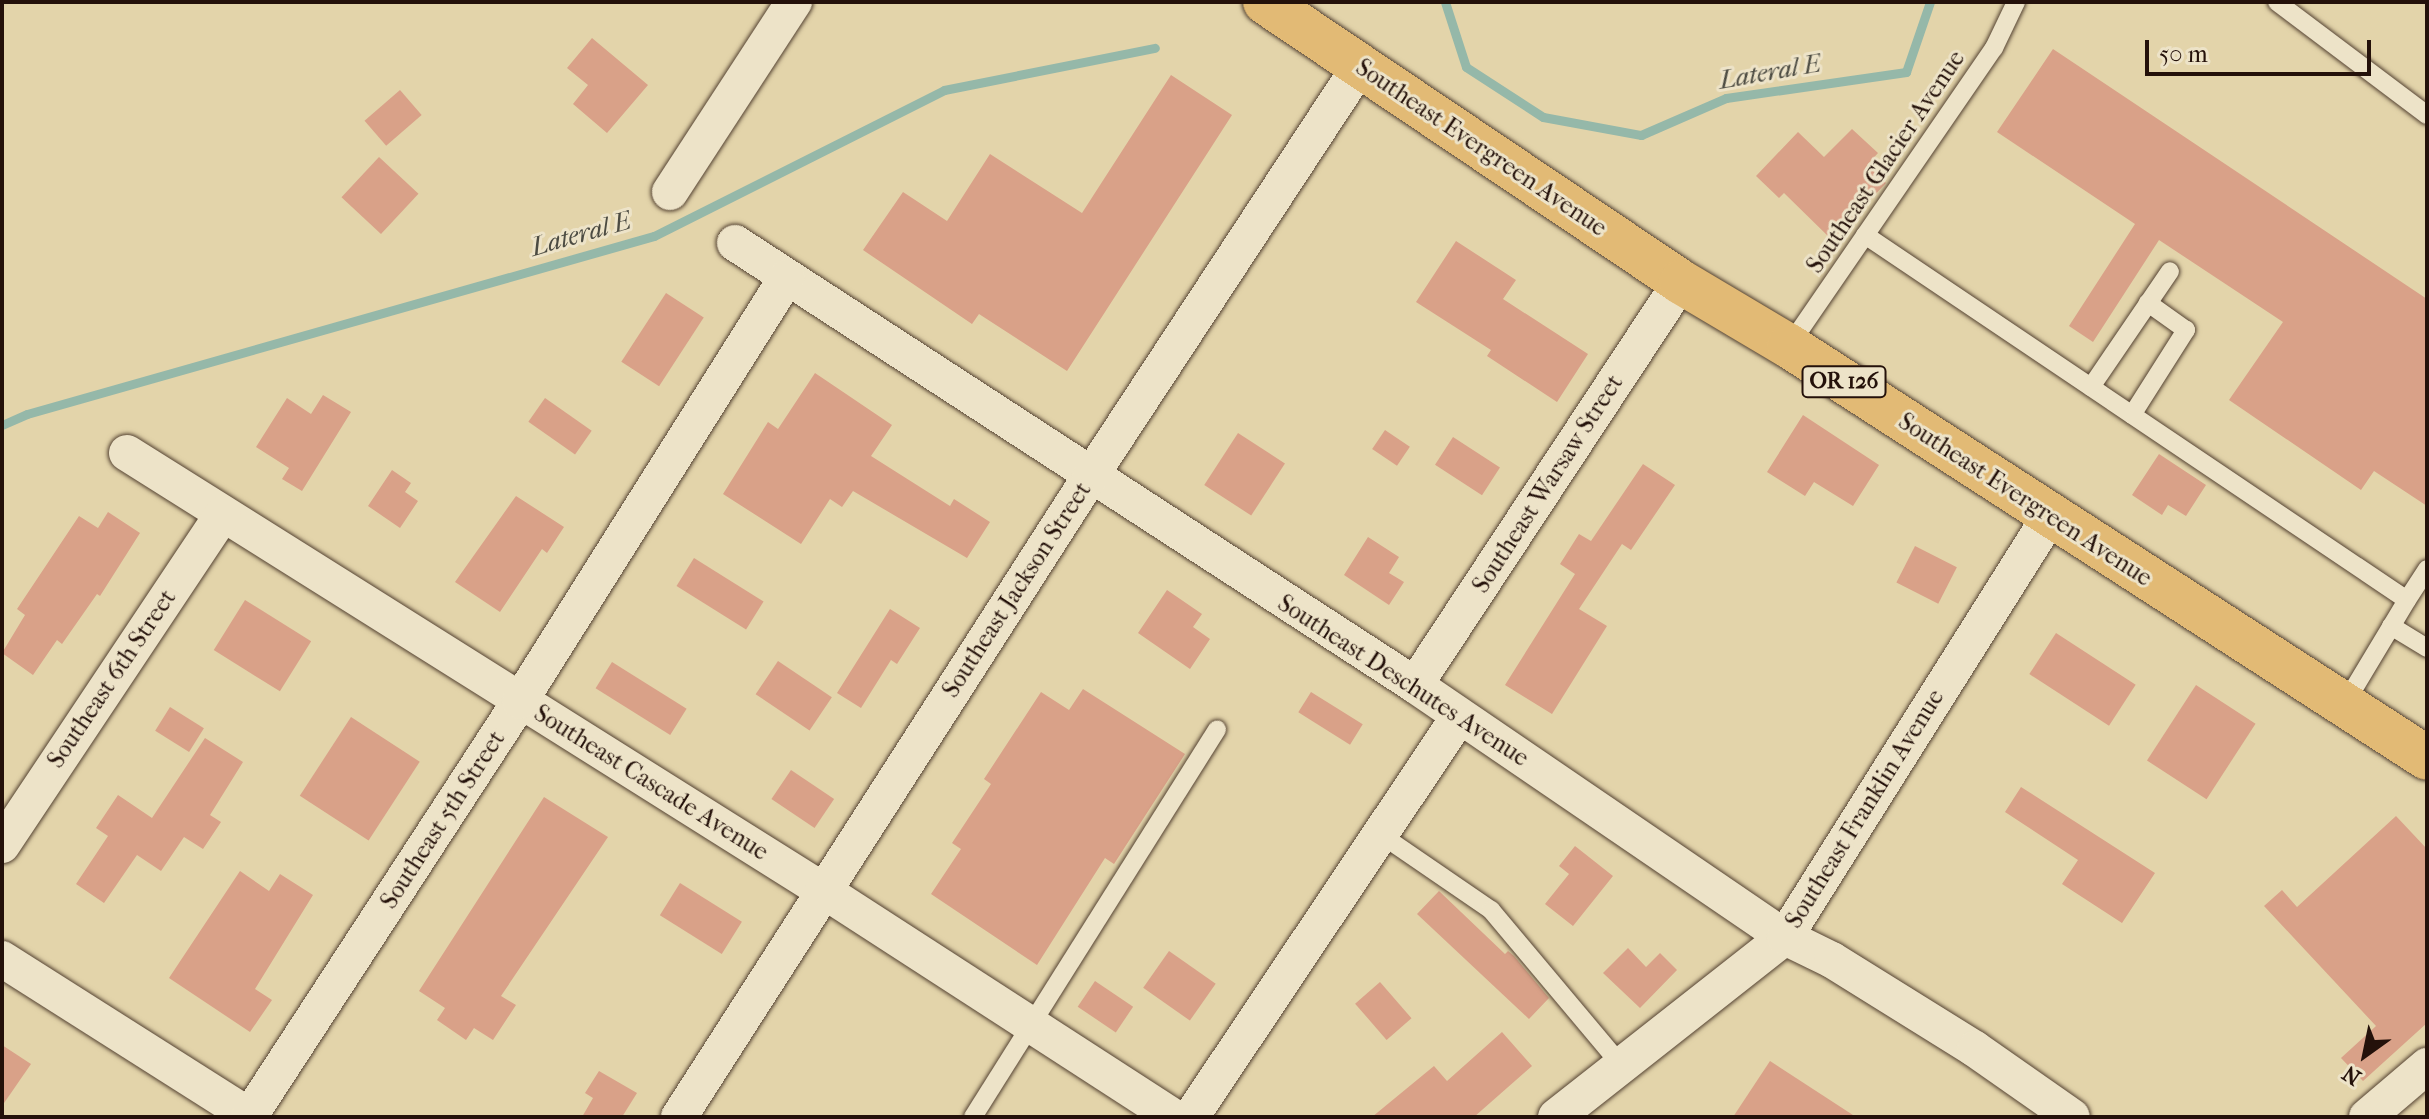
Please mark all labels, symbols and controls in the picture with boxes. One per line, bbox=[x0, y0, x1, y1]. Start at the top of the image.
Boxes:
scale bar bbox=[2149, 24, 2375, 74]
text: 50 m bbox=[2159, 40, 2208, 68]
street label: Southeast Glacier Avenue bbox=[1801, 45, 1971, 279]
water label: Lateral E bbox=[1717, 48, 1823, 96]
street label: Southeast Evergreen Avenue bbox=[1350, 53, 1612, 243]
water label: Lateral E bbox=[527, 205, 635, 263]
road number: OR 126 bbox=[1800, 364, 1888, 400]
street label: Southeast Warsaw Street bbox=[1467, 369, 1629, 599]
street label: Southeast Evergreen Avenue bbox=[1893, 407, 2157, 593]
street label: Southeast Jackson Street bbox=[937, 477, 1097, 703]
street label: Southeast 6th Street bbox=[42, 584, 182, 774]
street label: Southeast Deschutes Avenue bbox=[1272, 589, 1534, 773]
street label: Southeast Franklin Avenue bbox=[1780, 684, 1950, 934]
street label: Southeast Cascade Avenue bbox=[529, 699, 773, 867]
street label: Southeast 5th Street bbox=[375, 726, 511, 914]
north arrow bbox=[2325, 1015, 2405, 1095]
text: N bbox=[2338, 1060, 2366, 1091]

